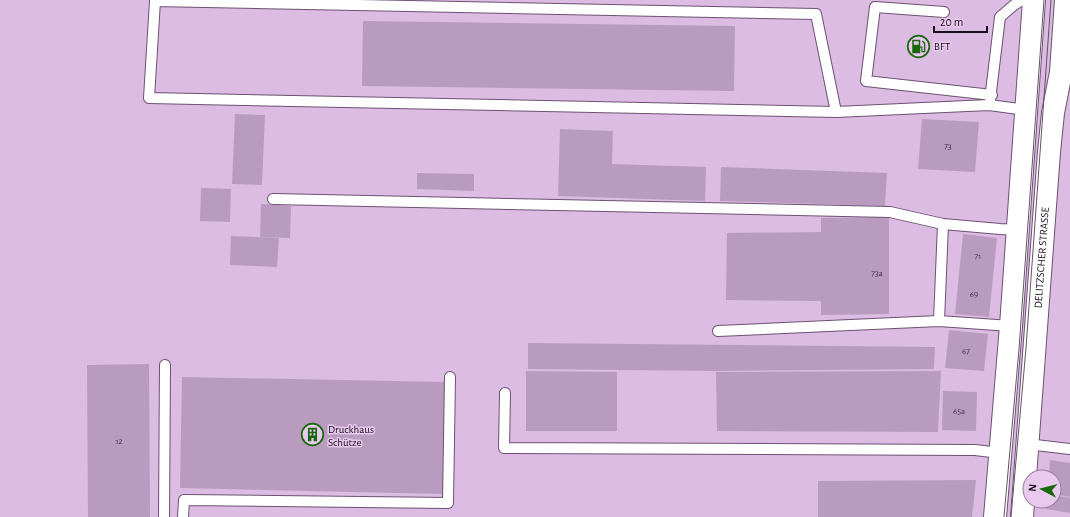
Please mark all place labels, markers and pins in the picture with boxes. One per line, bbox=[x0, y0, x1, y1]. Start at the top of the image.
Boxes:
fuel station icon: BFT bbox=[905, 33, 931, 59]
place label: BFT bbox=[934, 41, 951, 52]
building icon: Druckhaus Schütze bbox=[299, 422, 325, 448]
place label: Druckhaus Schütze bbox=[328, 424, 374, 448]

